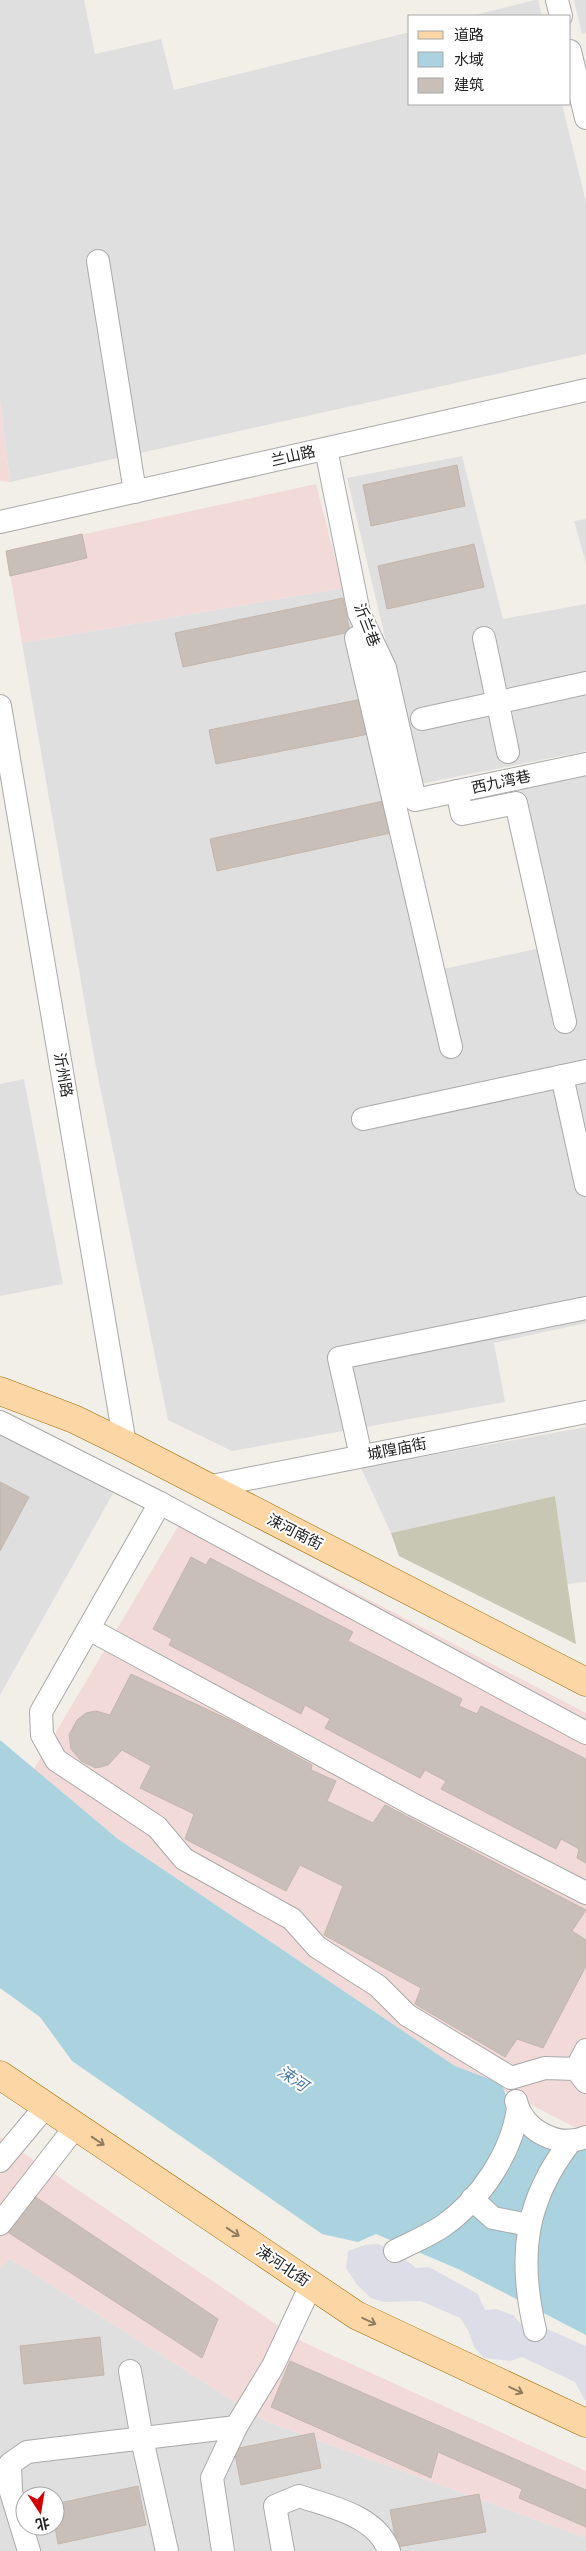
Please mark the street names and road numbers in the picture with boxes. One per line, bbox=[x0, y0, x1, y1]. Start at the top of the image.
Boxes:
street label: 兰山路 bbox=[269, 440, 317, 470]
street label: 沂兰巷 bbox=[351, 600, 385, 649]
street label: 西九湾巷 bbox=[469, 765, 532, 797]
street label: 沂州路 bbox=[50, 1051, 78, 1099]
street label: 城隍庙街 bbox=[365, 1432, 428, 1464]
street label: 涑河南街 bbox=[264, 1509, 327, 1554]
street label: 涑河北街 bbox=[253, 2240, 314, 2290]

